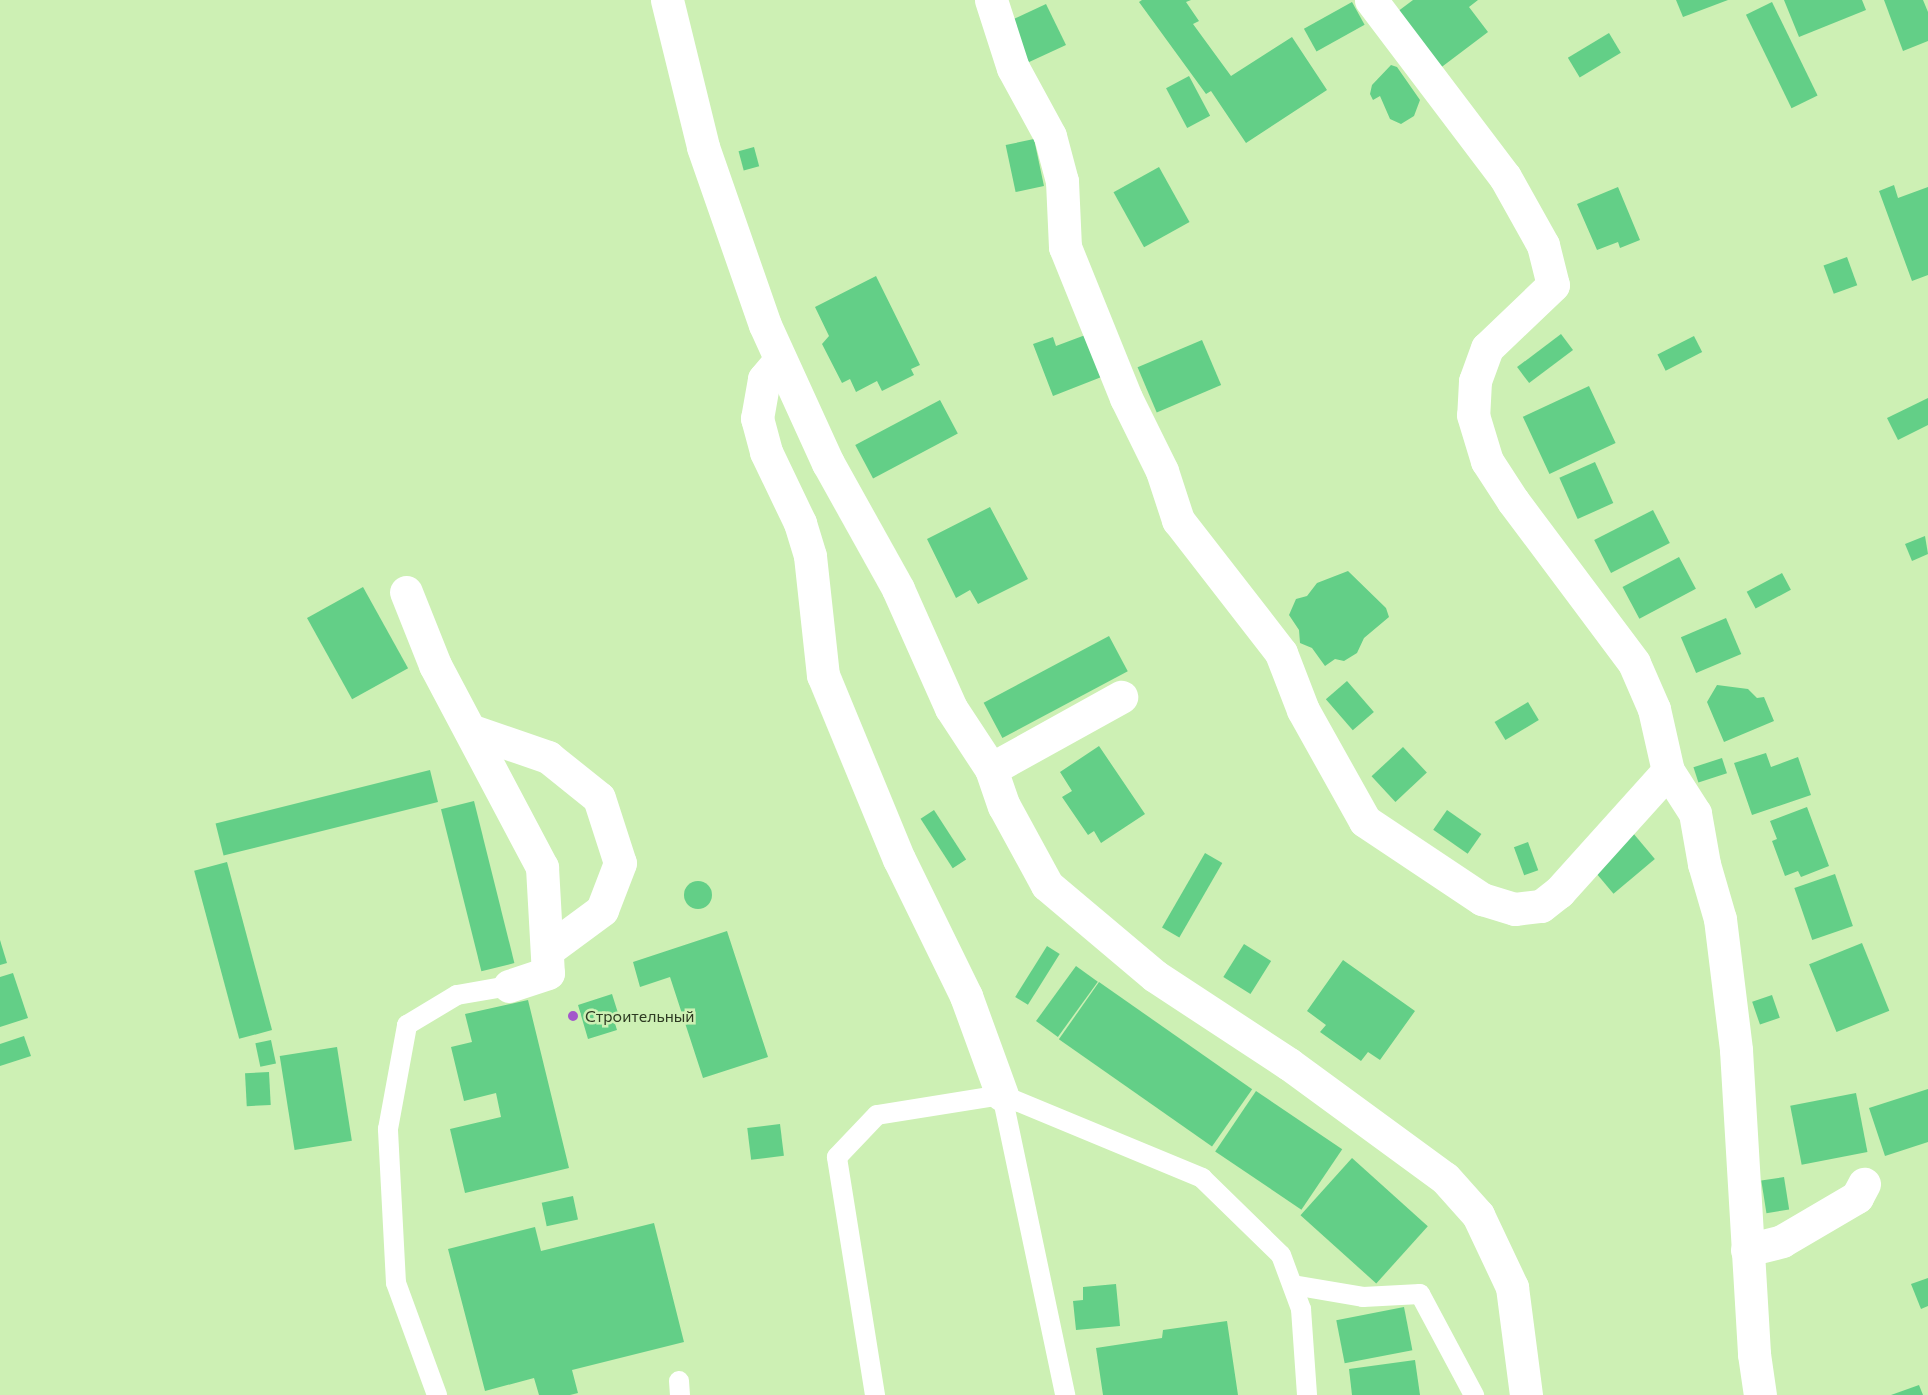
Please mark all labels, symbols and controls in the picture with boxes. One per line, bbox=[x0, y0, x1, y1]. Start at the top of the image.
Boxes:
place label: Строительный bbox=[585, 1006, 695, 1026]
marker: Строительный bbox=[566, 1009, 580, 1023]

